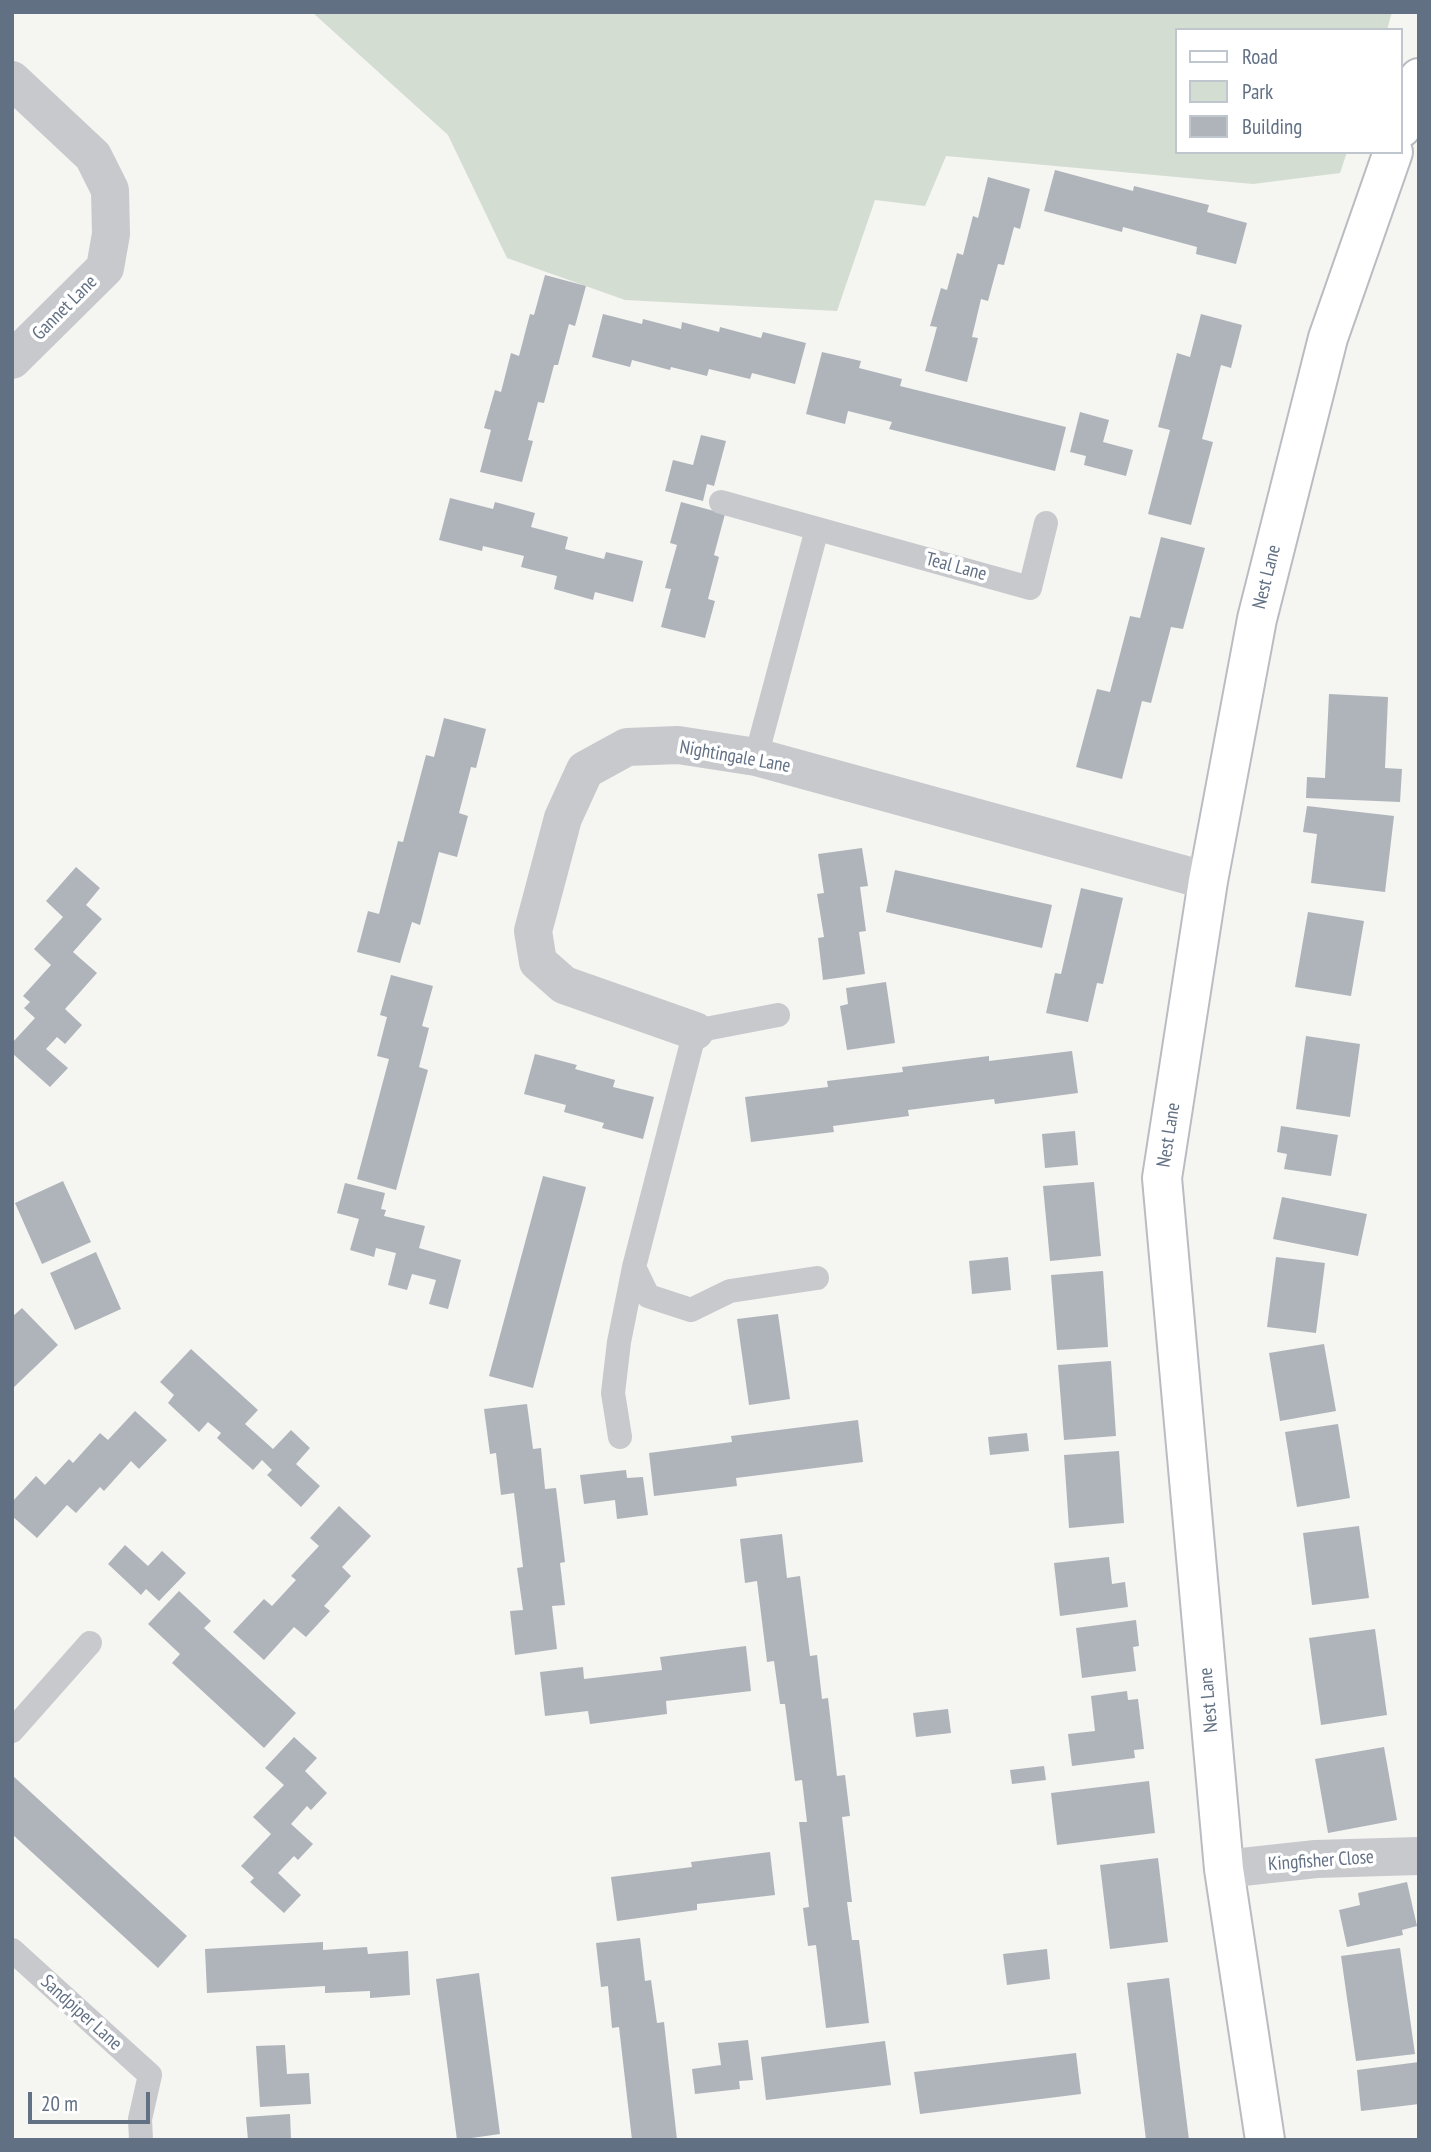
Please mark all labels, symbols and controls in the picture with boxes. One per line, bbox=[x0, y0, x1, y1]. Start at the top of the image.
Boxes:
legend bbox=[1176, 28, 1403, 154]
text: Road bbox=[1242, 43, 1278, 70]
text: Park bbox=[1242, 78, 1273, 105]
text: Building bbox=[1242, 113, 1302, 140]
street label: Gannet Lane bbox=[28, 271, 102, 345]
street label: Nest Lane bbox=[1248, 543, 1286, 611]
street label: Teal Lane bbox=[923, 548, 989, 586]
street label: Nightingale Lane bbox=[678, 736, 792, 778]
street label: Nest Lane bbox=[1153, 1101, 1185, 1169]
street label: Nest Lane bbox=[1195, 1667, 1223, 1733]
street label: Kingfisher Close bbox=[1267, 1846, 1375, 1876]
street label: Sandpiper Lane bbox=[36, 1971, 126, 2055]
scale bar bbox=[32, 2078, 154, 2122]
text: 20 m bbox=[41, 2090, 78, 2117]

